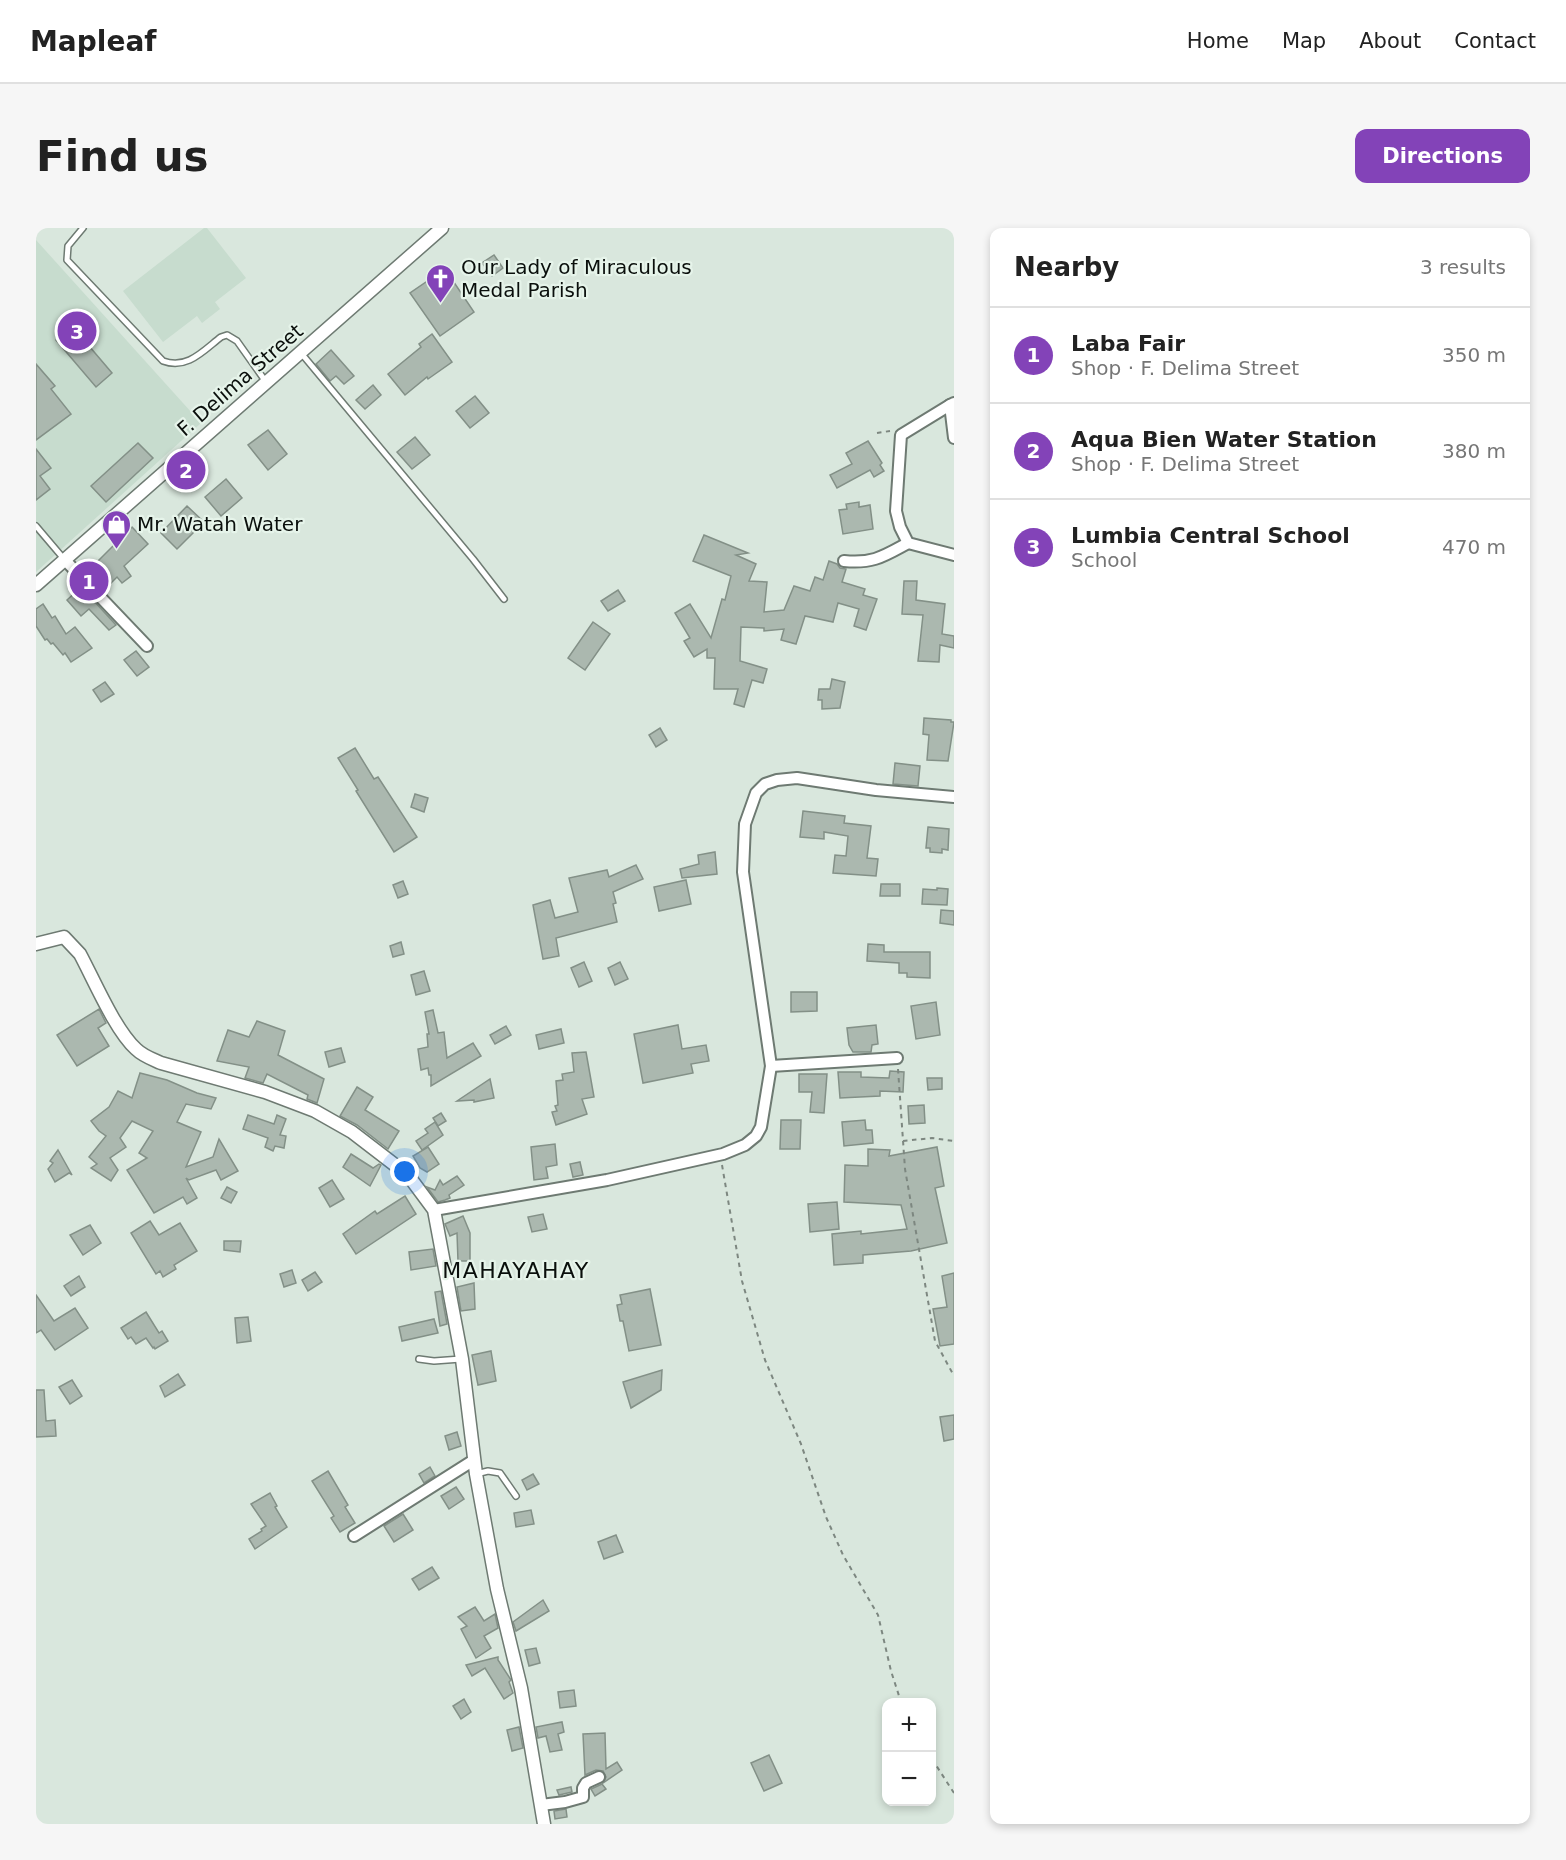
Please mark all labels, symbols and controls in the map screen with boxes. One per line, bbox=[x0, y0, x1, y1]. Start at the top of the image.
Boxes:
text: Mapleaf bbox=[30, 25, 156, 58]
text: Home bbox=[1187, 29, 1249, 53]
text: Map bbox=[1282, 29, 1326, 53]
text: About bbox=[1359, 29, 1421, 53]
text: Contact bbox=[1454, 29, 1536, 53]
button: Directions bbox=[1355, 129, 1530, 183]
text: Find us bbox=[36, 132, 209, 181]
text: Nearby bbox=[1014, 252, 1119, 282]
place label: Our Lady of Miraculous Medal Parish bbox=[461, 255, 692, 302]
text: 3 results bbox=[1420, 255, 1506, 279]
church icon: Our Lady of Miraculous Medal Parish bbox=[424, 262, 456, 304]
pin: 3 bbox=[58, 308, 96, 354]
street label: F. Delima Street bbox=[172, 319, 308, 441]
text: Laba Fair bbox=[1071, 331, 1185, 356]
text: 1 bbox=[1027, 343, 1040, 367]
text: 350 m bbox=[1442, 343, 1506, 367]
text: Shop · F. Delima Street bbox=[1071, 356, 1299, 380]
text: Aqua Bien Water Station bbox=[1071, 427, 1377, 452]
text: 2 bbox=[1027, 439, 1040, 463]
text: 380 m bbox=[1442, 439, 1506, 463]
pin: 2 bbox=[166, 448, 206, 492]
text: Shop · F. Delima Street bbox=[1071, 452, 1299, 476]
shop icon: Mr. Watah Water bbox=[100, 508, 132, 550]
place label: Mr. Watah Water bbox=[137, 512, 303, 536]
text: Lumbia Central School bbox=[1071, 523, 1350, 548]
text: 3 bbox=[1027, 535, 1040, 559]
text: 470 m bbox=[1442, 535, 1506, 559]
text: School bbox=[1071, 548, 1137, 572]
pin: 1 bbox=[70, 558, 108, 604]
your location bbox=[390, 1157, 419, 1186]
district label: MAHAYAHAY bbox=[442, 1258, 590, 1283]
map controls bbox=[882, 1698, 936, 1806]
button: + bbox=[882, 1698, 936, 1752]
button: − bbox=[882, 1752, 936, 1806]

